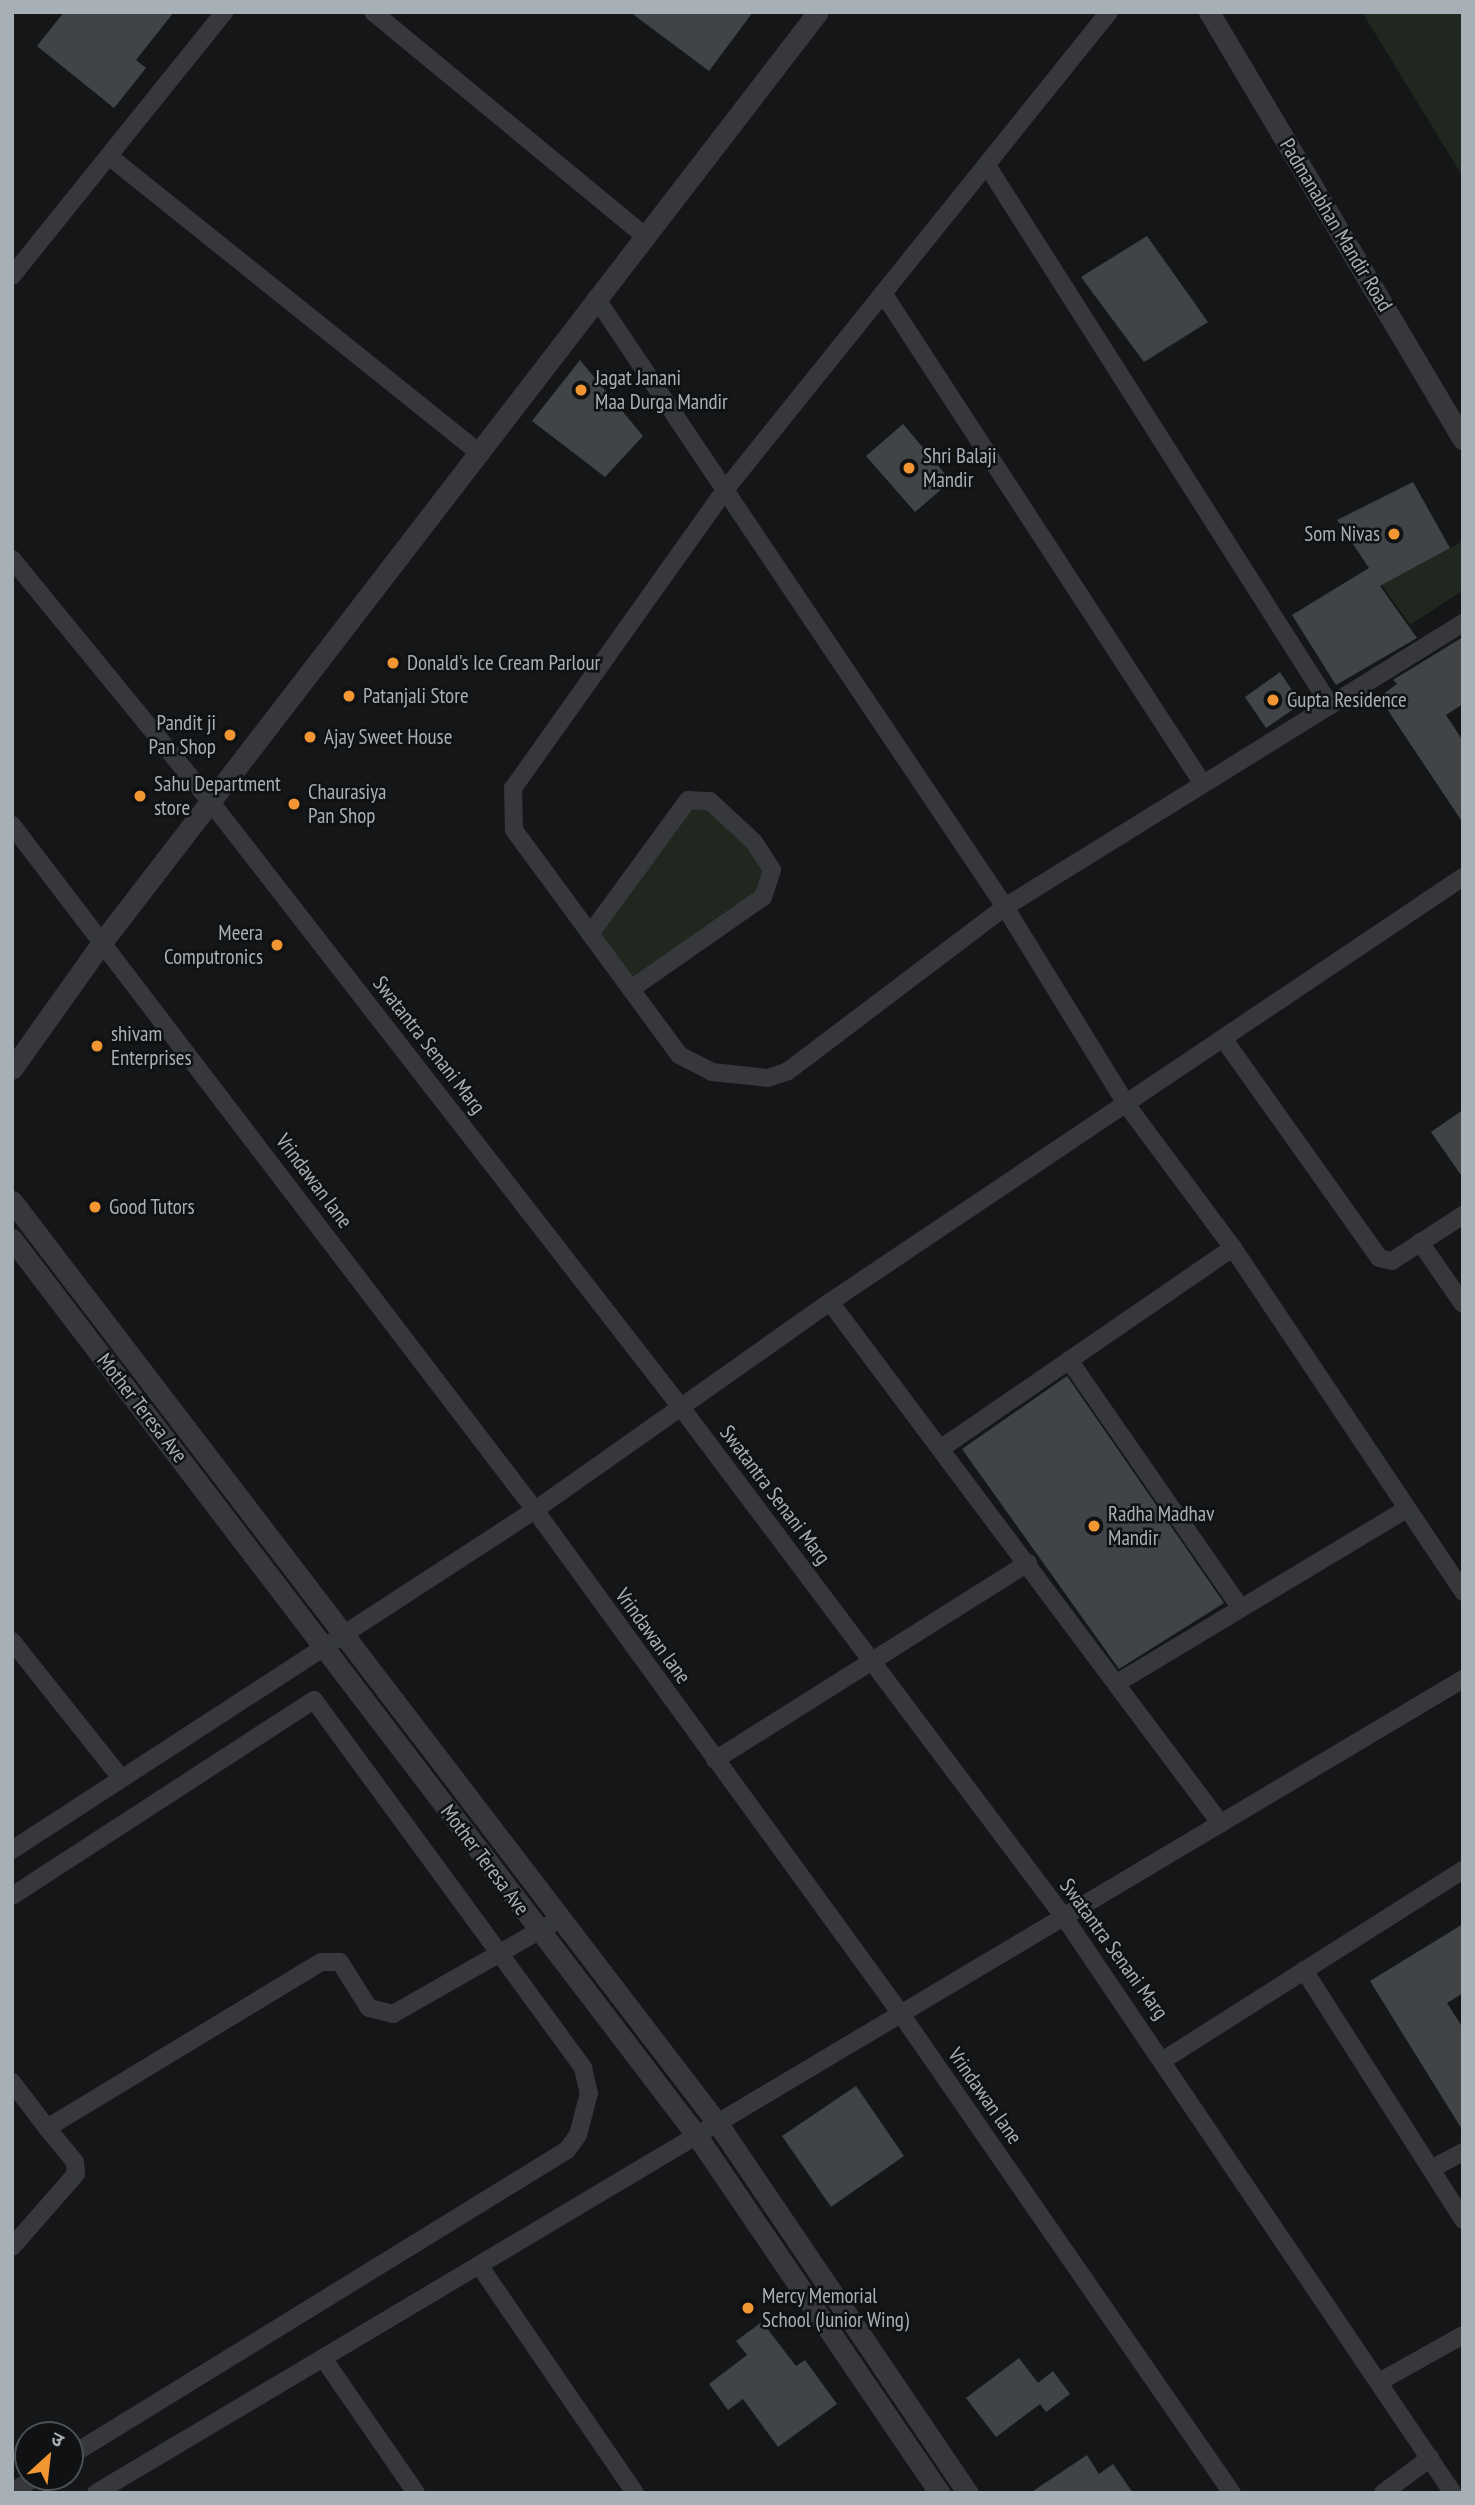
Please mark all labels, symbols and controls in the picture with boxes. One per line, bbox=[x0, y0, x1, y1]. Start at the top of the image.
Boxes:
street label: Padmanabhan Mandir Road bbox=[1274, 134, 1398, 316]
place label: Jagat Janani Maa Durga Mandir bbox=[595, 365, 728, 415]
marker: Jagat Janani Maa Durga Mandir bbox=[573, 382, 589, 398]
place label: Shri Balaji Mandir bbox=[923, 443, 997, 493]
marker: Shri Balaji Mandir bbox=[901, 460, 917, 476]
place label: Som Nivas bbox=[1304, 521, 1380, 547]
marker: Som Nivas bbox=[1386, 526, 1402, 542]
place label: Donald's Ice Cream Parlour bbox=[407, 650, 600, 676]
marker: Donald's Ice Cream Parlour bbox=[385, 655, 401, 671]
place label: Patanjali Store bbox=[363, 683, 469, 709]
place label: Gupta Residence bbox=[1287, 687, 1407, 713]
marker: Patanjali Store bbox=[341, 688, 357, 704]
marker: Gupta Residence bbox=[1265, 692, 1281, 708]
place label: Pandit ji Pan Shop bbox=[149, 710, 216, 760]
place label: Ajay Sweet House bbox=[324, 724, 453, 750]
marker: Pandit ji Pan Shop bbox=[222, 727, 238, 743]
marker: Ajay Sweet House bbox=[302, 729, 318, 745]
place label: Sahu Department store bbox=[154, 771, 281, 821]
place label: Chaurasiya Pan Shop bbox=[308, 779, 386, 829]
marker: Sahu Department store bbox=[132, 788, 148, 804]
marker: Chaurasiya Pan Shop bbox=[286, 796, 302, 812]
place label: Meera Computronics bbox=[164, 920, 263, 970]
marker: Meera Computronics bbox=[269, 937, 285, 953]
street label: Swatantra Senani Marg bbox=[367, 971, 491, 1119]
place label: shivam Enterprises bbox=[111, 1021, 192, 1071]
marker: shivam Enterprises bbox=[89, 1038, 105, 1054]
street label: Vrindawan lane bbox=[270, 1129, 358, 1233]
place label: Good Tutors bbox=[109, 1194, 195, 1220]
marker: Good Tutors bbox=[87, 1199, 103, 1215]
street label: Mother Teresa Ave bbox=[91, 1348, 193, 1468]
street label: Swatantra Senani Marg bbox=[714, 1420, 836, 1570]
place label: Radha Madhav Mandir bbox=[1108, 1501, 1214, 1551]
marker: Radha Madhav Mandir bbox=[1086, 1518, 1102, 1534]
street label: Vrindawan lane bbox=[610, 1583, 696, 1689]
street label: Mother Teresa Ave bbox=[435, 1799, 535, 1921]
street label: Swatantra Senani Marg bbox=[1055, 1874, 1173, 2024]
street label: Vrindawan lane bbox=[943, 2043, 1027, 2149]
place label: Mercy Memorial School (Junior Wing) bbox=[762, 2283, 909, 2333]
marker: Mercy Memorial School (Junior Wing) bbox=[740, 2300, 756, 2316]
north arrow bbox=[14, 2421, 84, 2491]
text: उ bbox=[47, 2426, 68, 2452]

